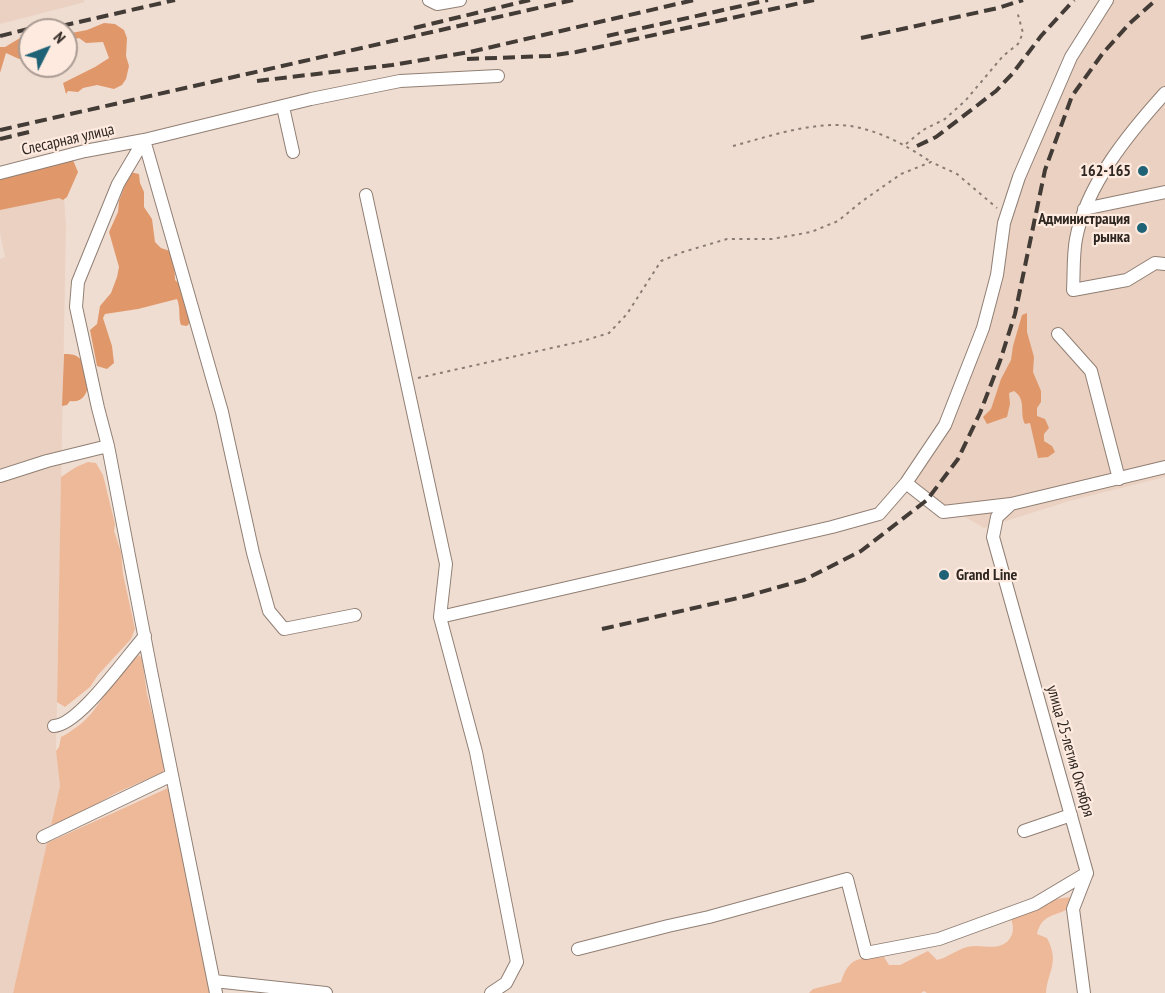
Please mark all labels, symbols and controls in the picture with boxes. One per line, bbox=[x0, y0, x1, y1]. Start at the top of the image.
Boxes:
north arrow bbox=[18, 18, 78, 78]
text: N bbox=[50, 27, 70, 47]
street label: Слесарная улица bbox=[20, 120, 116, 160]
place label: 162-165 bbox=[1080, 161, 1131, 181]
marker: 162-165 bbox=[1136, 164, 1150, 178]
place label: Администрация рынка bbox=[1038, 209, 1130, 247]
marker: Администрация рынка bbox=[1135, 221, 1149, 235]
place label: Grand Line bbox=[956, 565, 1017, 585]
marker: Grand Line bbox=[937, 568, 951, 582]
street label: улица 25-летия Октября bbox=[1042, 683, 1098, 819]

